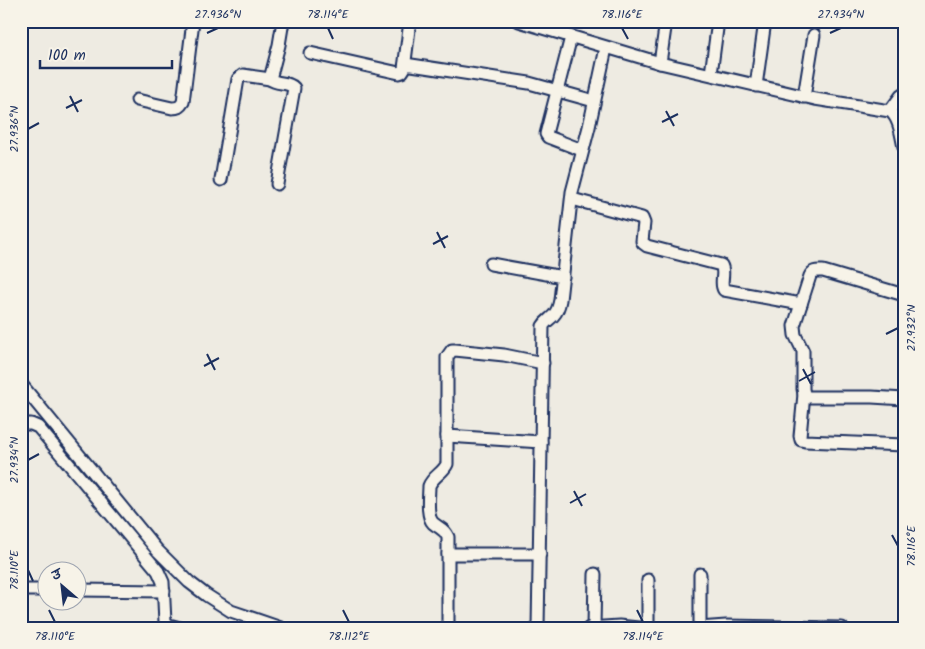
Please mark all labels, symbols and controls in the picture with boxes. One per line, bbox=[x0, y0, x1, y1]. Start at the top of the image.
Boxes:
text: 27.936°N bbox=[195, 5, 241, 24]
text: 78.114°E bbox=[308, 5, 349, 24]
text: 78.116°E bbox=[602, 5, 643, 24]
text: 27.934°N bbox=[818, 5, 864, 24]
scale bar bbox=[40, 38, 172, 70]
text: 100 m bbox=[48, 44, 86, 68]
text: 27.936°N bbox=[5, 106, 24, 152]
text: 27.932°N bbox=[902, 304, 921, 352]
text: 27.934°N bbox=[5, 437, 24, 483]
text: 78.116°E bbox=[902, 525, 921, 566]
text: 78.110°E bbox=[5, 549, 24, 590]
north arrow bbox=[38, 562, 88, 612]
text: उ bbox=[47, 562, 68, 587]
text: 78.110°E bbox=[35, 627, 76, 646]
text: 78.112°E bbox=[328, 627, 371, 646]
text: 78.114°E bbox=[623, 627, 664, 646]

